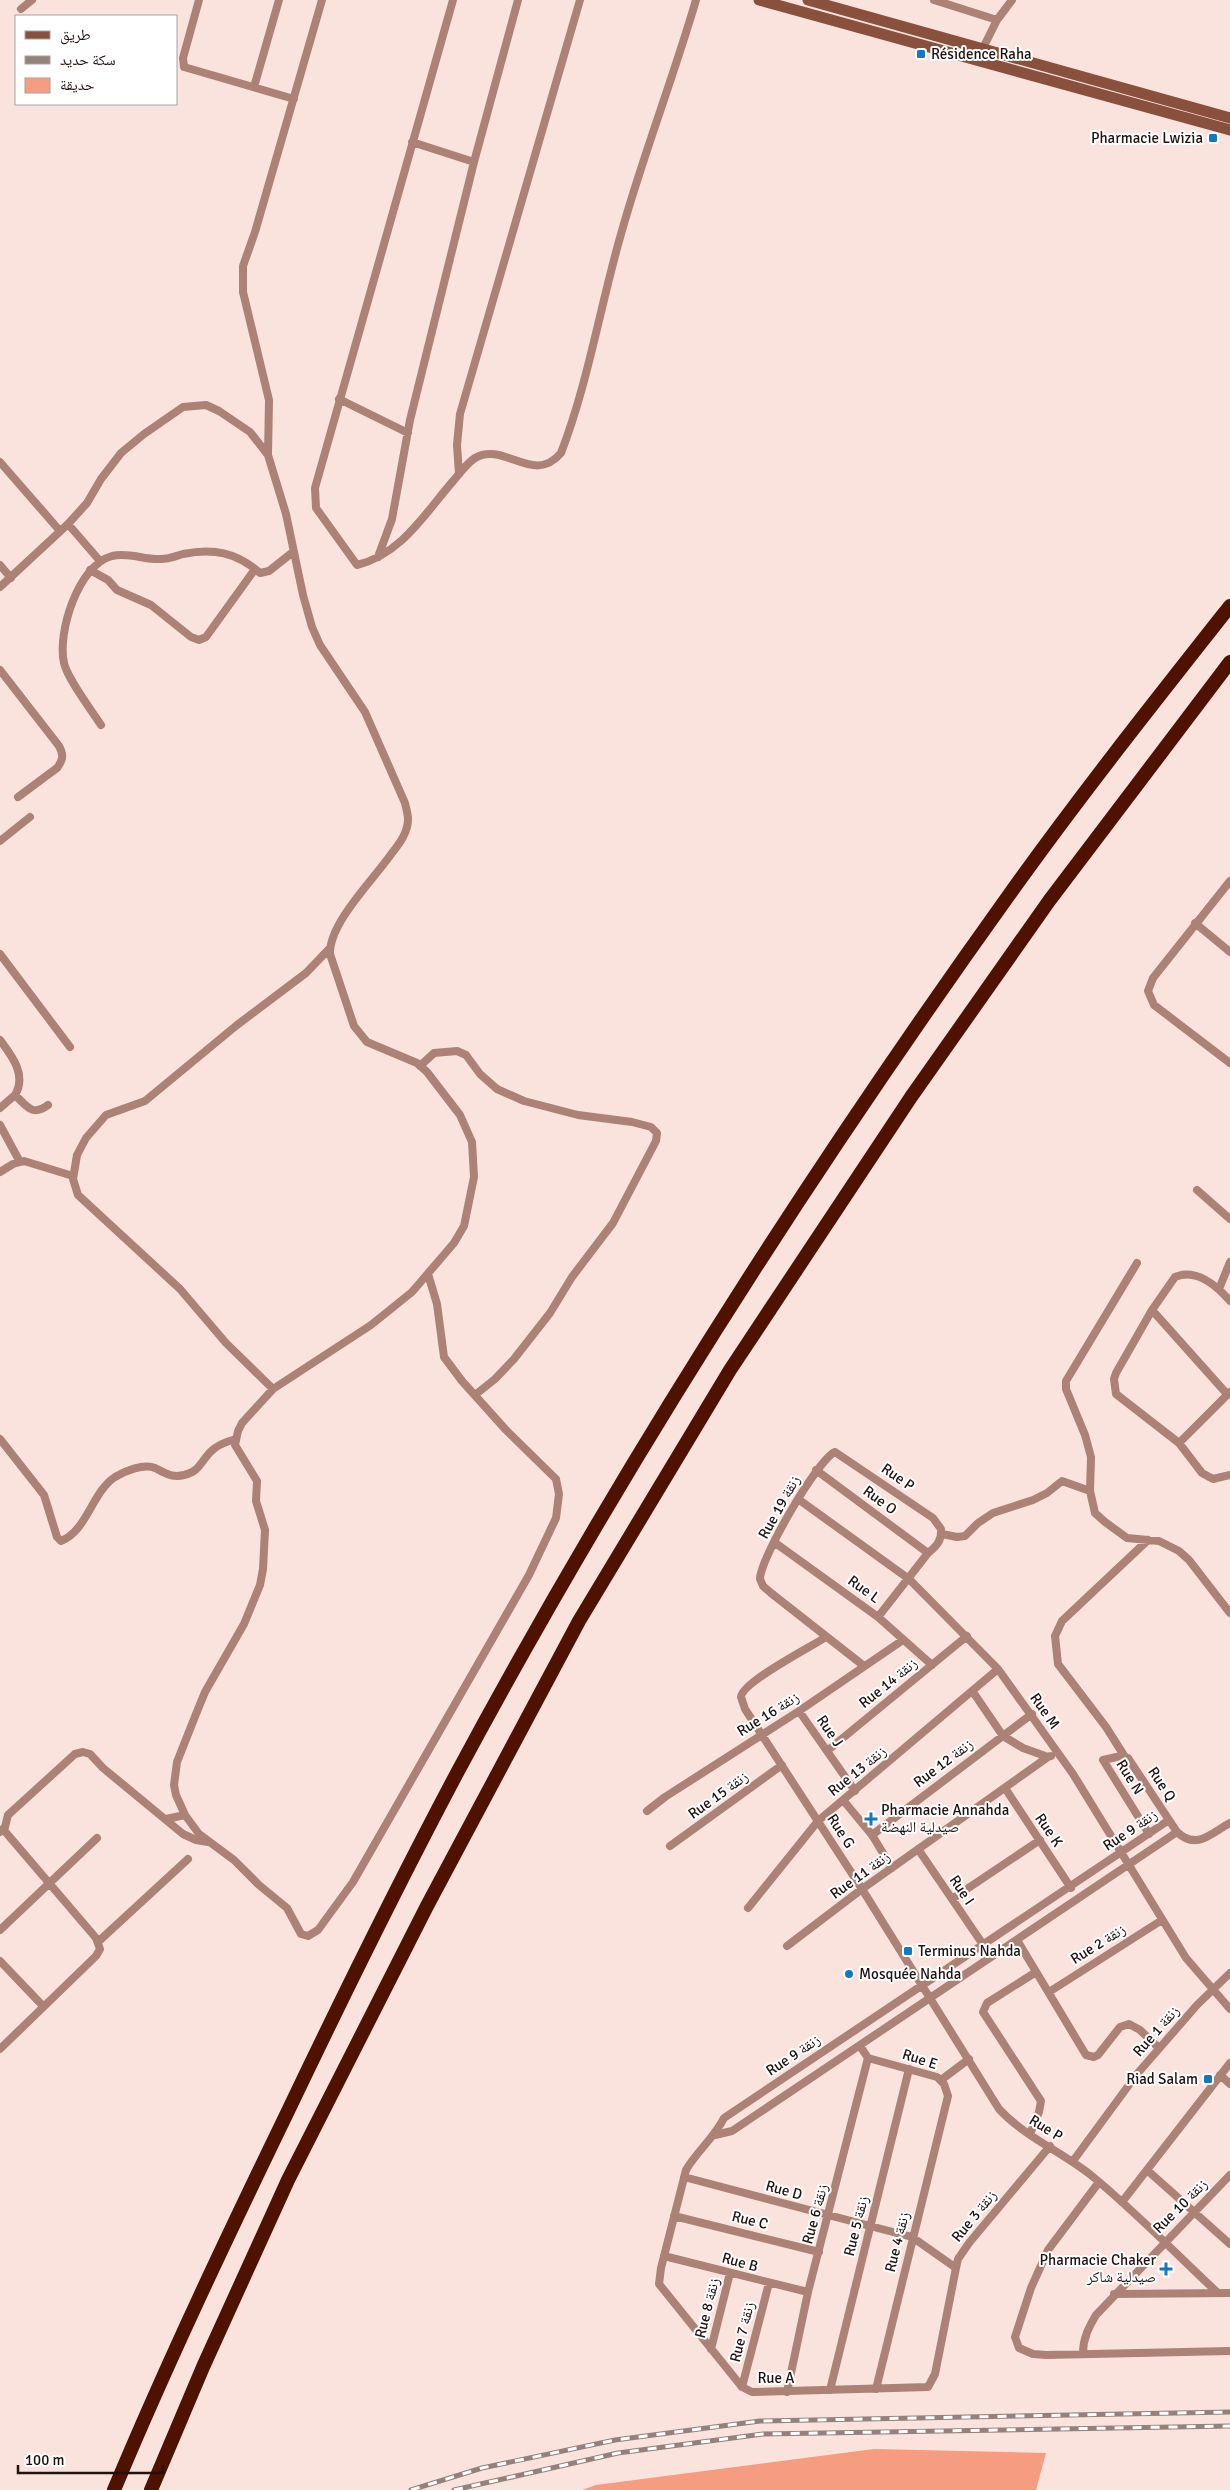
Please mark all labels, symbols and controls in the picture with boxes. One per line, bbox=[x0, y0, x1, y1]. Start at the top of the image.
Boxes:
legend bbox=[15, 15, 178, 105]
text: طريق bbox=[60, 26, 91, 45]
place label: Résidence Raha bbox=[931, 45, 1032, 63]
marker: Résidence Raha bbox=[915, 48, 927, 60]
text: سكة حديد bbox=[60, 51, 116, 69]
text: حديقة bbox=[60, 76, 95, 94]
place label: Pharmacie Lwizia bbox=[1091, 129, 1203, 147]
marker: Pharmacie Lwizia bbox=[1207, 132, 1219, 144]
street label: Rue P bbox=[878, 1459, 918, 1495]
street label: Rue 19 زنقة bbox=[754, 1472, 804, 1542]
street label: Rue O bbox=[860, 1482, 901, 1518]
street label: Rue L bbox=[844, 1571, 884, 1607]
street label: Rue 14 زنقة bbox=[855, 1654, 921, 1712]
street label: Rue 16 زنقة bbox=[734, 1688, 802, 1740]
street label: Rue M bbox=[1026, 1690, 1064, 1732]
street label: Rue J bbox=[813, 1712, 847, 1750]
street label: Rue 12 زنقة bbox=[910, 1735, 976, 1791]
street label: Rue 13 زنقة bbox=[824, 1742, 890, 1800]
street label: Rue N bbox=[1112, 1756, 1148, 1798]
street label: Rue Q bbox=[1144, 1763, 1180, 1805]
street label: Rue 15 زنقة bbox=[685, 1767, 752, 1823]
place label: Pharmacie Annahda صيدلية النهضة bbox=[881, 1801, 1009, 1836]
street label: Rue 9 زنقة bbox=[1099, 1805, 1161, 1855]
street label: Rue G bbox=[823, 1810, 859, 1852]
street label: Rue K bbox=[1031, 1810, 1067, 1850]
marker: Pharmacie Annahda صيدلية النهضة bbox=[865, 1813, 877, 1825]
street label: Rue 11 زنقة bbox=[827, 1847, 894, 1903]
street label: Rue I bbox=[946, 1872, 978, 1908]
street label: Rue 2 زنقة bbox=[1067, 1920, 1129, 1968]
place label: Terminus Nahda bbox=[918, 1942, 1021, 1960]
marker: Terminus Nahda bbox=[902, 1945, 914, 1957]
place label: Mosquée Nahda bbox=[859, 1965, 961, 1983]
marker: Mosquée Nahda bbox=[843, 1968, 855, 1980]
street label: Rue 1 زنقة bbox=[1129, 2002, 1183, 2060]
street label: Rue 9 زنقة bbox=[762, 2030, 824, 2080]
street label: Rue E bbox=[900, 2045, 940, 2073]
place label: Riad Salam bbox=[1126, 2070, 1198, 2088]
marker: Riad Salam bbox=[1202, 2073, 1214, 2085]
street label: Rue P bbox=[1026, 2111, 1066, 2145]
street label: Rue 10 زنقة bbox=[1149, 2175, 1211, 2237]
street label: Rue D bbox=[764, 2176, 804, 2204]
street label: Rue 6 زنقة bbox=[798, 2182, 832, 2246]
street label: Rue 3 زنقة bbox=[948, 2186, 1000, 2246]
street label: Rue 5 زنقة bbox=[840, 2194, 872, 2258]
street label: Rue C bbox=[730, 2207, 770, 2233]
street label: Rue 4 زنقة bbox=[881, 2210, 913, 2274]
street label: Rue B bbox=[720, 2249, 760, 2275]
place label: Pharmacie Chaker صيدلية شاكر bbox=[1040, 2251, 1156, 2286]
marker: Pharmacie Chaker صيدلية شاكر bbox=[1160, 2263, 1172, 2275]
street label: Rue 8 زنقة bbox=[691, 2276, 723, 2340]
street label: Rue 7 زنقة bbox=[726, 2300, 758, 2364]
street label: Rue A bbox=[758, 2369, 794, 2387]
scale bar bbox=[18, 2442, 162, 2474]
text: 100 m bbox=[25, 2451, 65, 2469]

